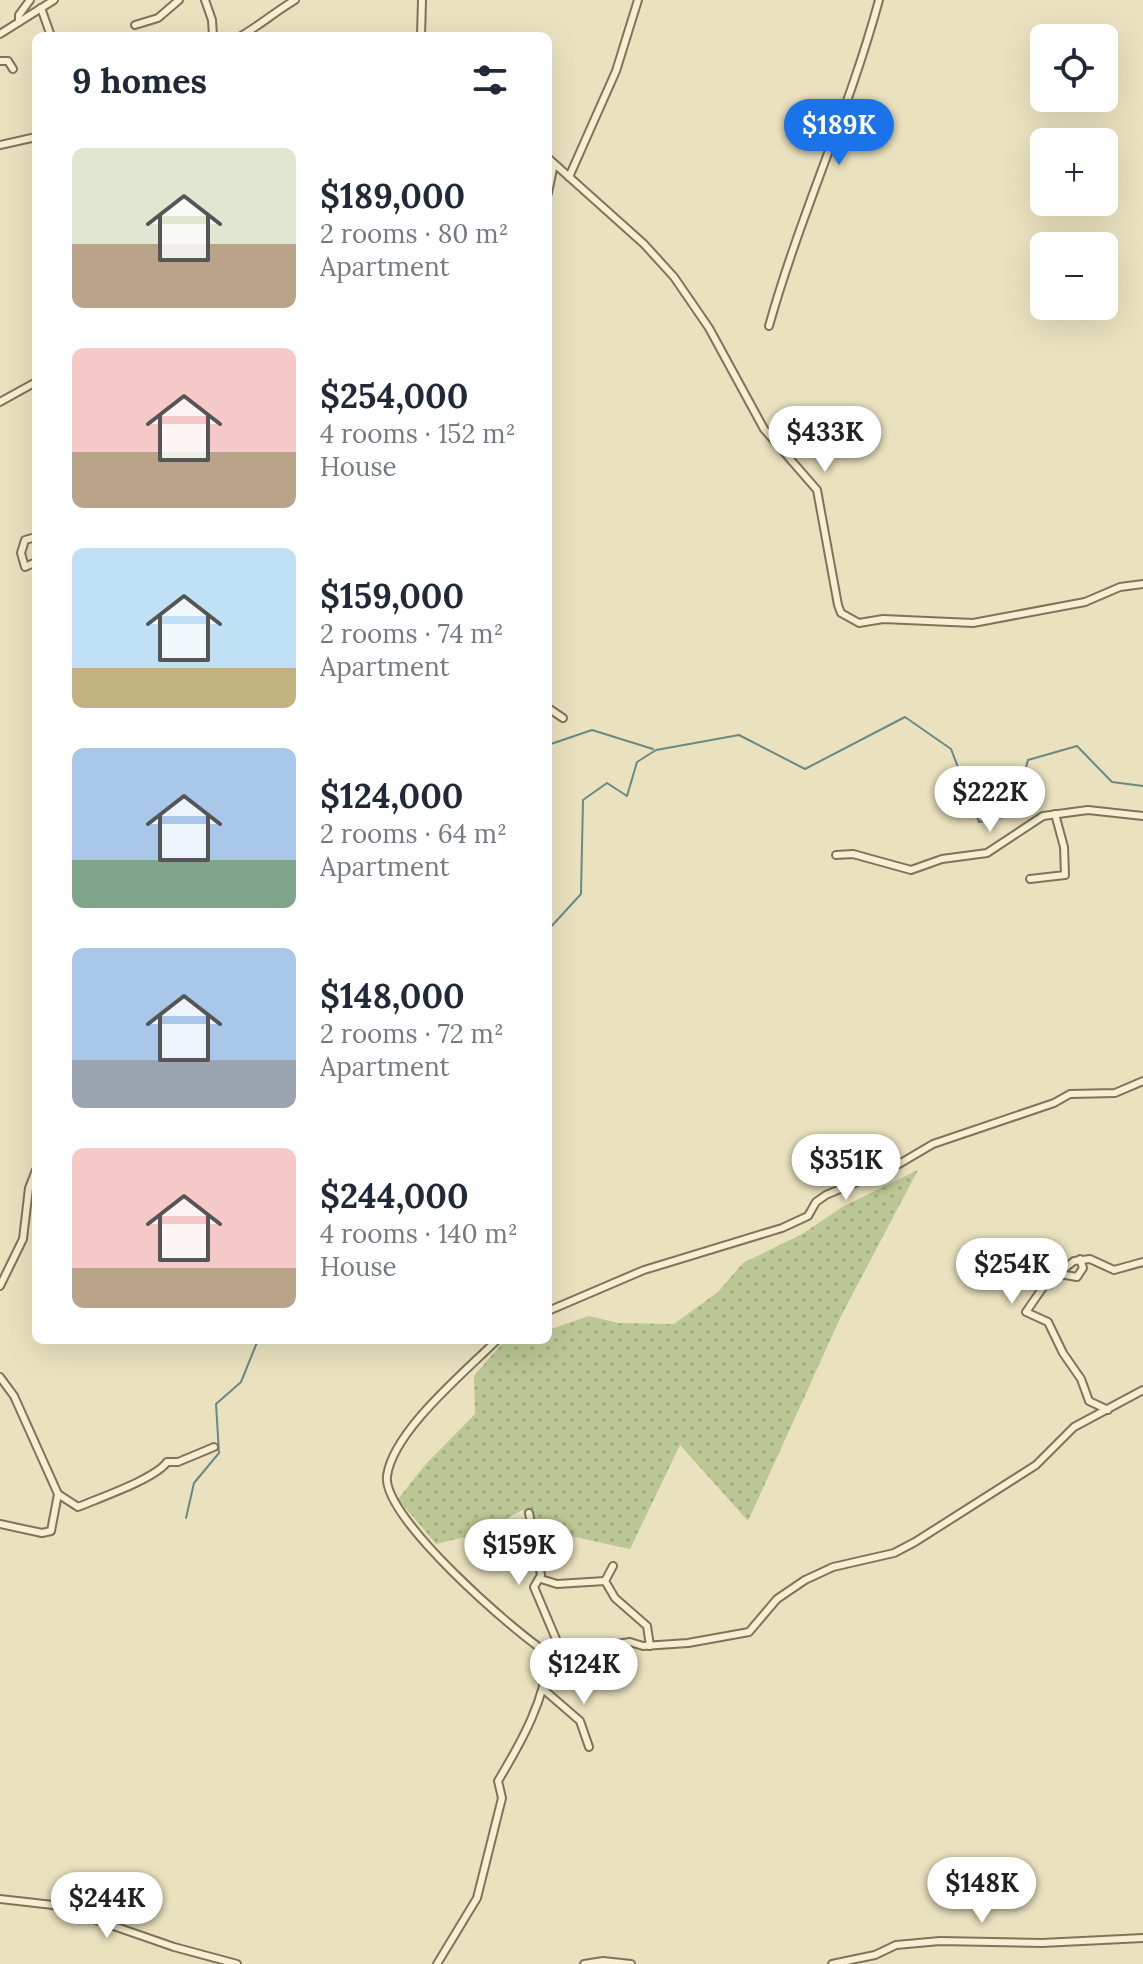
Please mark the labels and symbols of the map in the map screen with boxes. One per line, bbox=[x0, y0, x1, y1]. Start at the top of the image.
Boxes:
pin: $189K bbox=[783, 99, 895, 167]
pin: $433K bbox=[769, 406, 881, 474]
pin: $222K bbox=[934, 766, 1046, 834]
pin: $351K bbox=[790, 1134, 902, 1202]
pin: $254K bbox=[956, 1238, 1068, 1306]
pin: $159K bbox=[463, 1519, 575, 1587]
pin: $124K bbox=[528, 1638, 640, 1706]
pin: $148K bbox=[926, 1857, 1038, 1925]
pin: $244K bbox=[51, 1872, 163, 1940]

